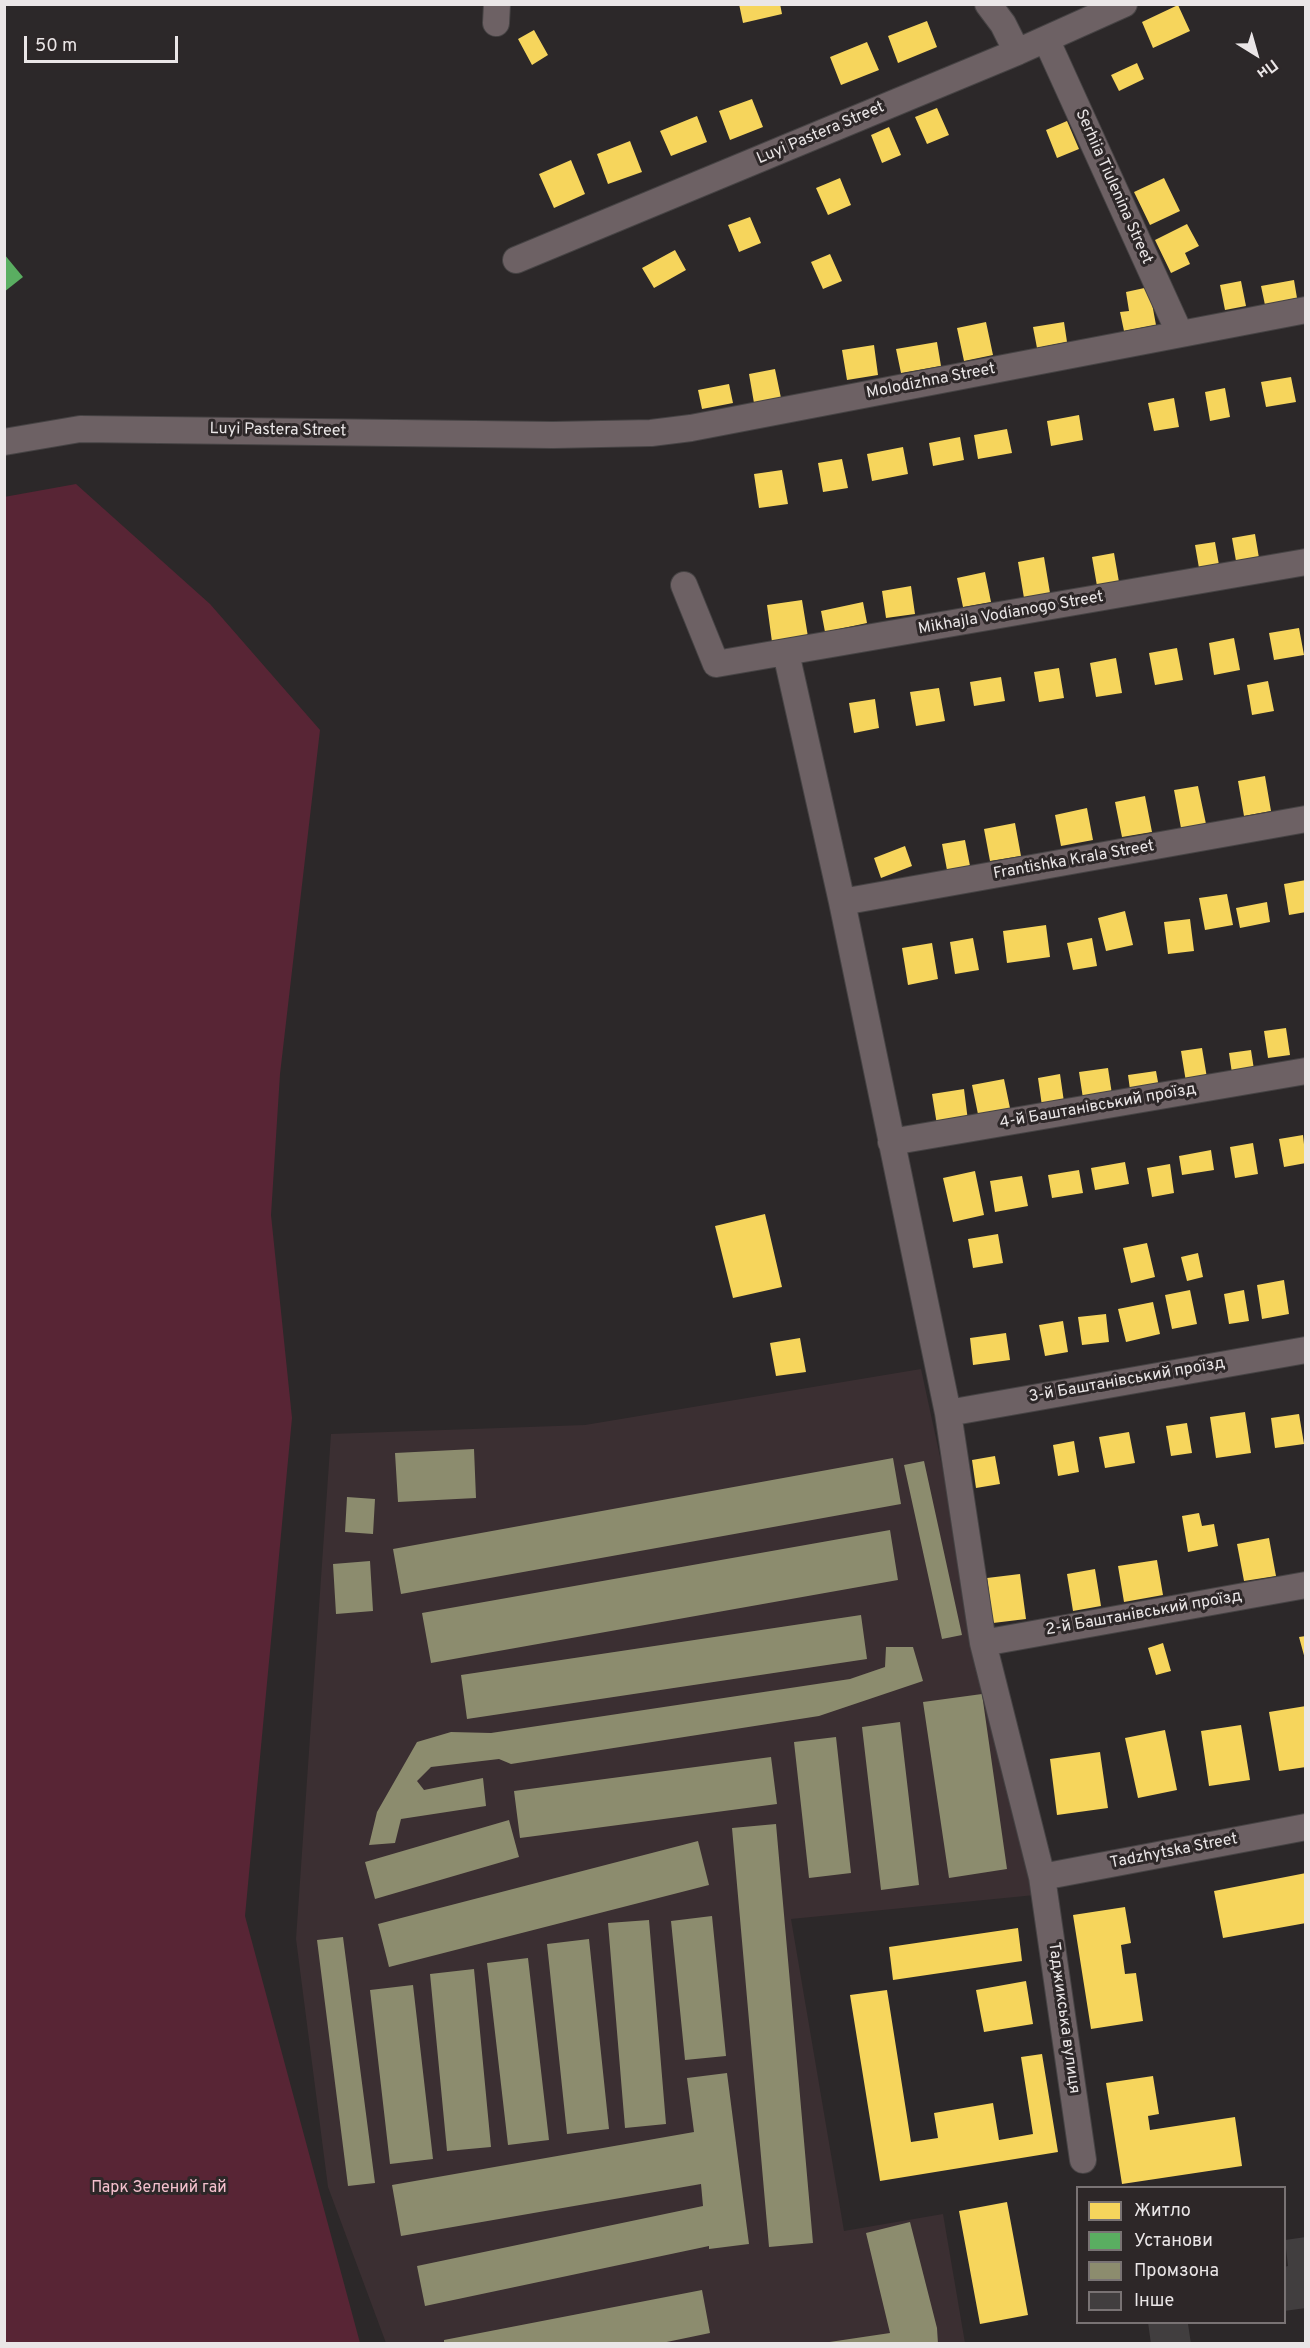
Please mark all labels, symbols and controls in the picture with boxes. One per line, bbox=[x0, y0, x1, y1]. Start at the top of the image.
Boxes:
scale bar bbox=[27, 24, 182, 62]
north arrow bbox=[1226, 24, 1286, 84]
text: 50 m bbox=[35, 35, 77, 58]
text: Пн bbox=[1252, 54, 1281, 83]
street label: Luyi Pastera Street bbox=[754, 98, 888, 170]
street label: Serhiia Tiulenina Street bbox=[1070, 107, 1156, 267]
street label: Molodizhna Street bbox=[865, 360, 997, 404]
street label: Luyi Pastera Street bbox=[209, 420, 347, 442]
street label: Mikhajla Vodianogo Street bbox=[917, 588, 1105, 640]
street label: Frantishka Krala Street bbox=[992, 837, 1156, 885]
street label: 4-й Баштанівський проїзд bbox=[998, 1080, 1198, 1134]
street label: 3-й Баштанівський проїзд bbox=[1027, 1354, 1227, 1408]
street label: 2-й Баштанівський проїзд bbox=[1044, 1587, 1244, 1641]
street label: Tadzhytska Street bbox=[1109, 1830, 1239, 1874]
street label: Таджикська вулиця bbox=[1043, 1941, 1083, 2095]
park label: Парк Зелений гай bbox=[91, 2179, 227, 2199]
legend bbox=[1076, 2186, 1286, 2324]
text: Житло bbox=[1134, 2200, 1191, 2223]
text: Установи bbox=[1134, 2230, 1213, 2253]
text: Промзона bbox=[1134, 2260, 1219, 2283]
text: Інше bbox=[1134, 2290, 1174, 2313]

